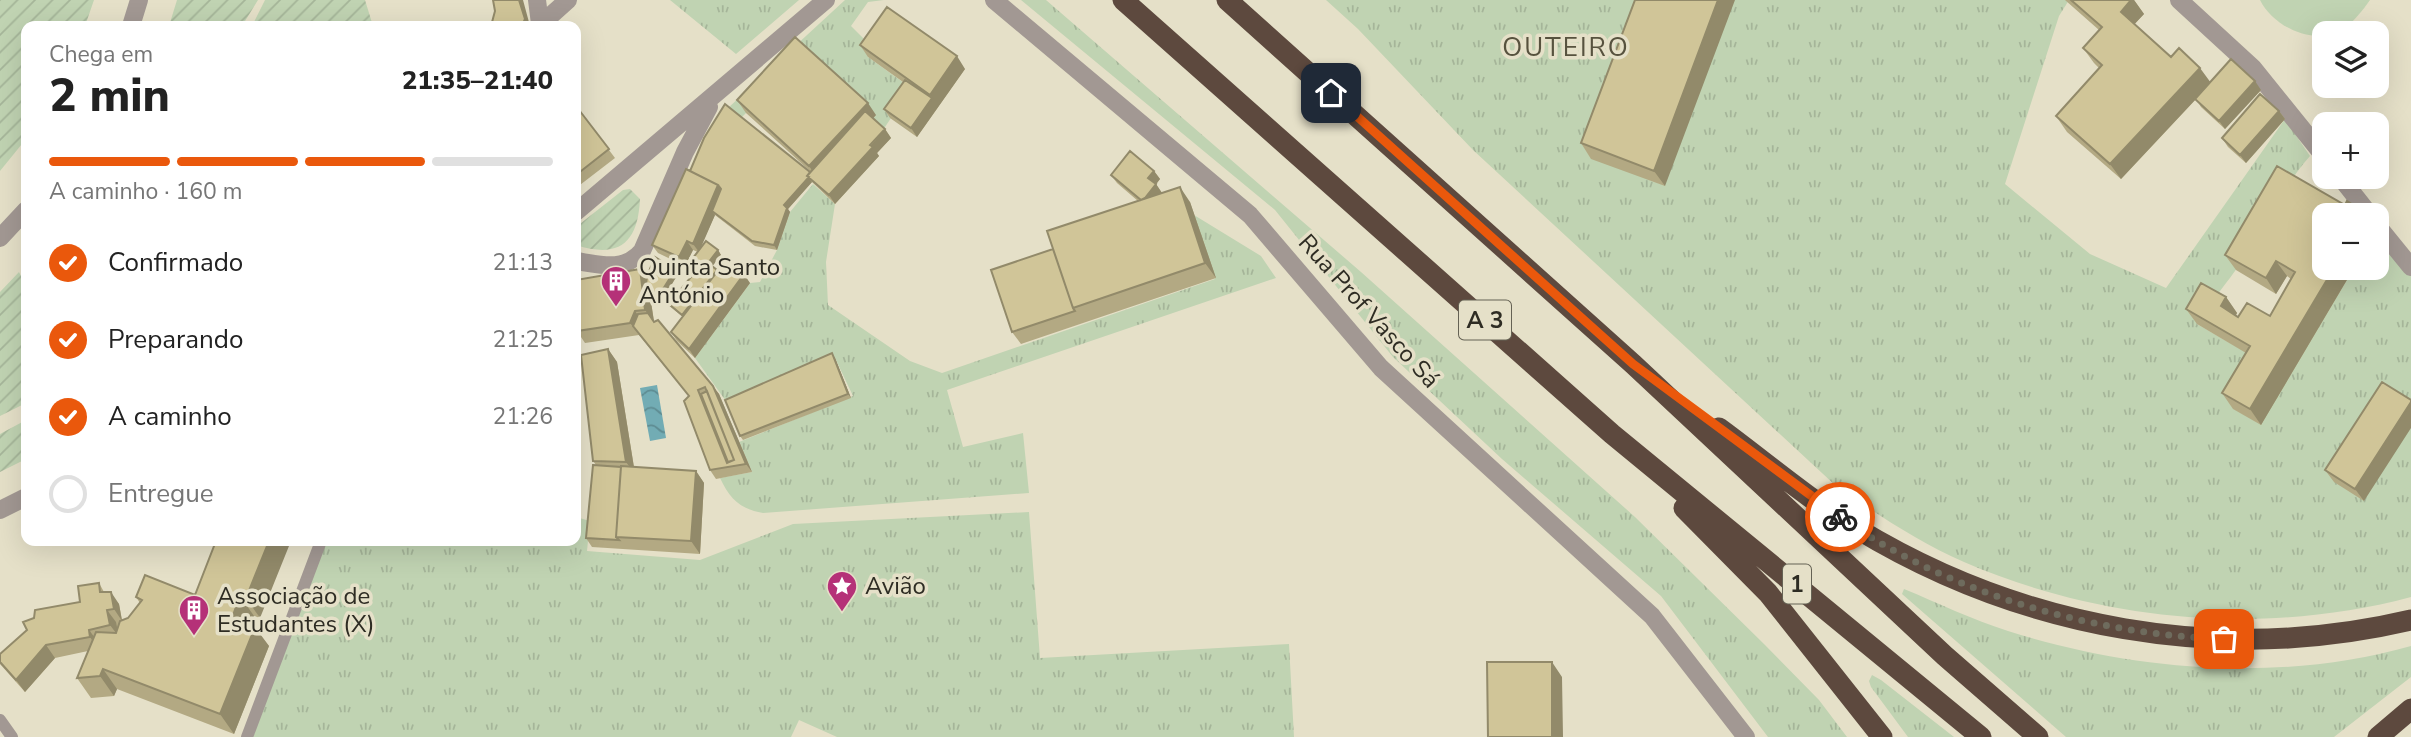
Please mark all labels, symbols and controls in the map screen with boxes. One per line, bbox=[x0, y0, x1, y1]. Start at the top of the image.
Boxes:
map controls bbox=[2312, 21, 2389, 280]
button: layers bbox=[2312, 21, 2389, 98]
district label: OUTEIRO bbox=[1502, 30, 1630, 65]
text: Chega em bbox=[49, 39, 153, 70]
text: 21:35–21:40 bbox=[402, 63, 553, 98]
pin bbox=[1301, 63, 1361, 123]
text: 2 min bbox=[49, 64, 170, 127]
icon: home bbox=[1312, 74, 1350, 112]
button: + bbox=[2312, 112, 2389, 189]
text: A caminho · 160 m bbox=[49, 176, 242, 207]
button: − bbox=[2312, 203, 2389, 280]
street label: Rua Prof Vasco Sá bbox=[1291, 227, 1447, 395]
icon: check bbox=[49, 244, 87, 282]
text: Confirmado bbox=[108, 245, 243, 280]
text: 21:13 bbox=[493, 247, 553, 278]
place label: Quinta Santo António bbox=[639, 251, 780, 311]
building icon: Quinta Santo António bbox=[599, 264, 633, 308]
road number: A 3 bbox=[1459, 300, 1511, 340]
icon: check bbox=[49, 321, 87, 359]
text: Preparando bbox=[108, 322, 243, 357]
text: 21:25 bbox=[493, 324, 553, 355]
icon: check bbox=[49, 398, 87, 436]
text: A caminho bbox=[108, 399, 232, 434]
text: 21:26 bbox=[493, 401, 553, 432]
text: Entregue bbox=[108, 476, 214, 511]
courier bbox=[1805, 482, 1875, 552]
icon: bike bbox=[1821, 498, 1859, 536]
road number: 1 bbox=[1783, 564, 1811, 604]
place icon: Avião bbox=[825, 569, 859, 613]
place label: Avião bbox=[865, 570, 926, 602]
place label: Associação de Estudantes (X) bbox=[217, 580, 375, 640]
building icon: Associação de Estudantes (X) bbox=[177, 593, 211, 637]
pin bbox=[2194, 609, 2254, 669]
icon: bag bbox=[2205, 620, 2243, 658]

